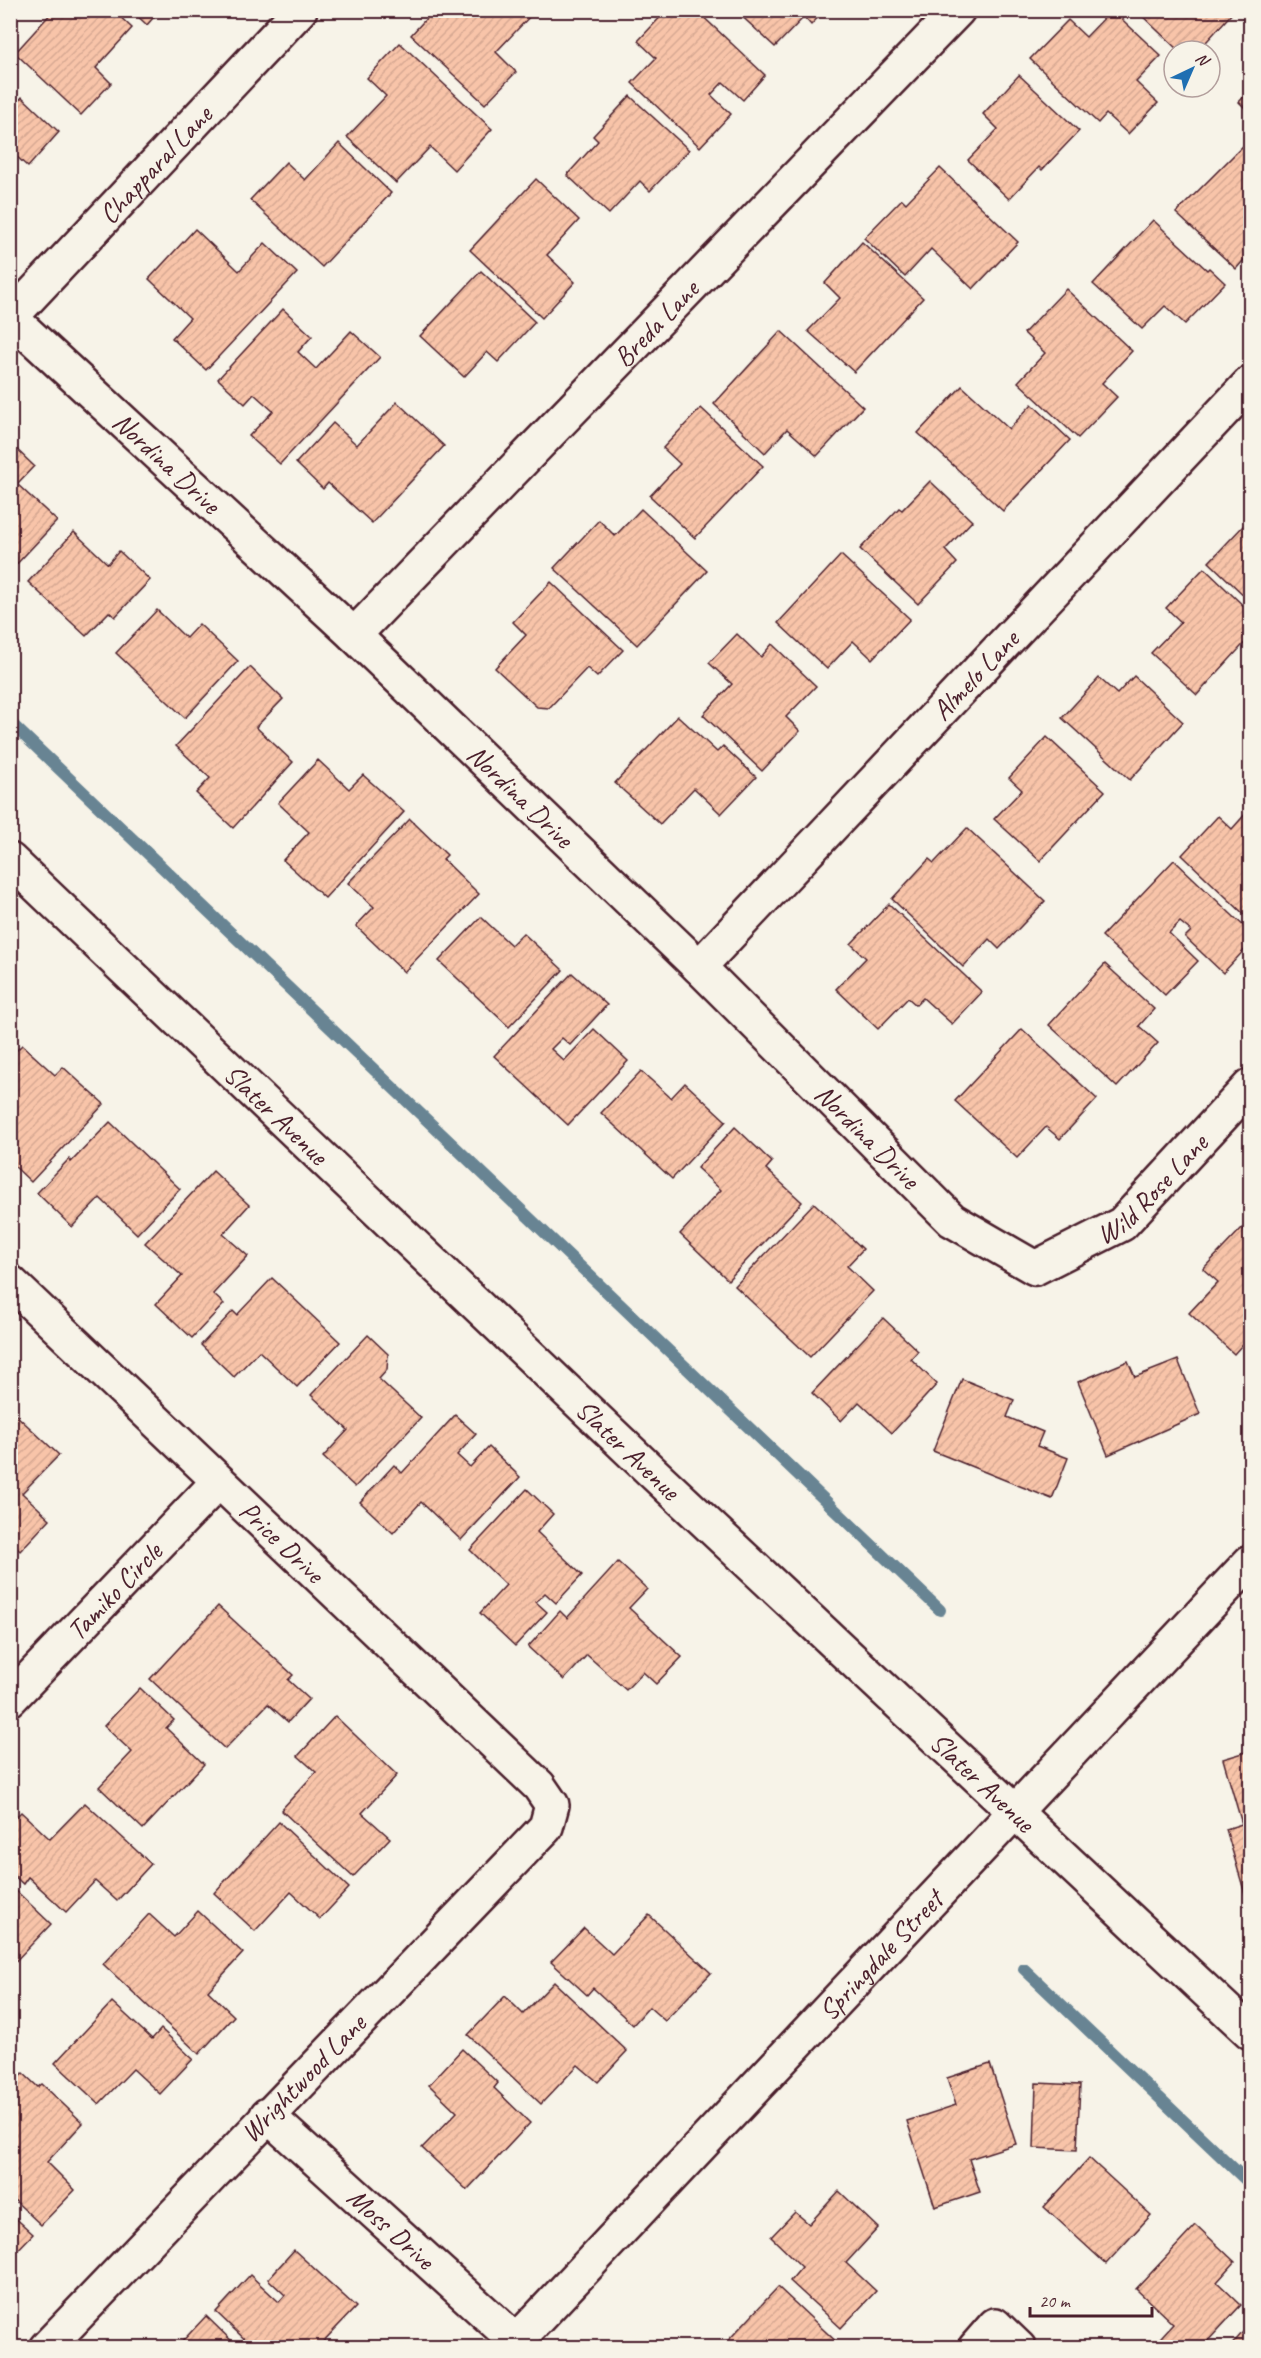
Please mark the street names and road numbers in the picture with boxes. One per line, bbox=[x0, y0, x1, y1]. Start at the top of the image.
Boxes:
street label: Chapparal Lane bbox=[91, 96, 220, 231]
street label: Breda Lane bbox=[606, 271, 707, 374]
street label: Nordina Drive bbox=[106, 404, 230, 522]
street label: Almelo Lane bbox=[924, 621, 1027, 727]
street label: Nordina Drive bbox=[460, 736, 583, 856]
street label: Slater Avenue bbox=[217, 1056, 337, 1173]
street label: Nordina Drive bbox=[808, 1076, 929, 1197]
street label: Wild Rose Lane bbox=[1091, 1125, 1216, 1252]
street label: Slater Avenue bbox=[569, 1391, 689, 1508]
street label: Price Drive bbox=[232, 1493, 333, 1591]
street label: Tamiko Circle bbox=[59, 1533, 170, 1647]
street label: Slater Avenue bbox=[923, 1724, 1044, 1840]
street label: Springdale Street bbox=[811, 1880, 952, 2027]
street label: Wrightwood Lane bbox=[233, 2005, 374, 2150]
street label: Moss Drive bbox=[340, 2179, 444, 2278]

